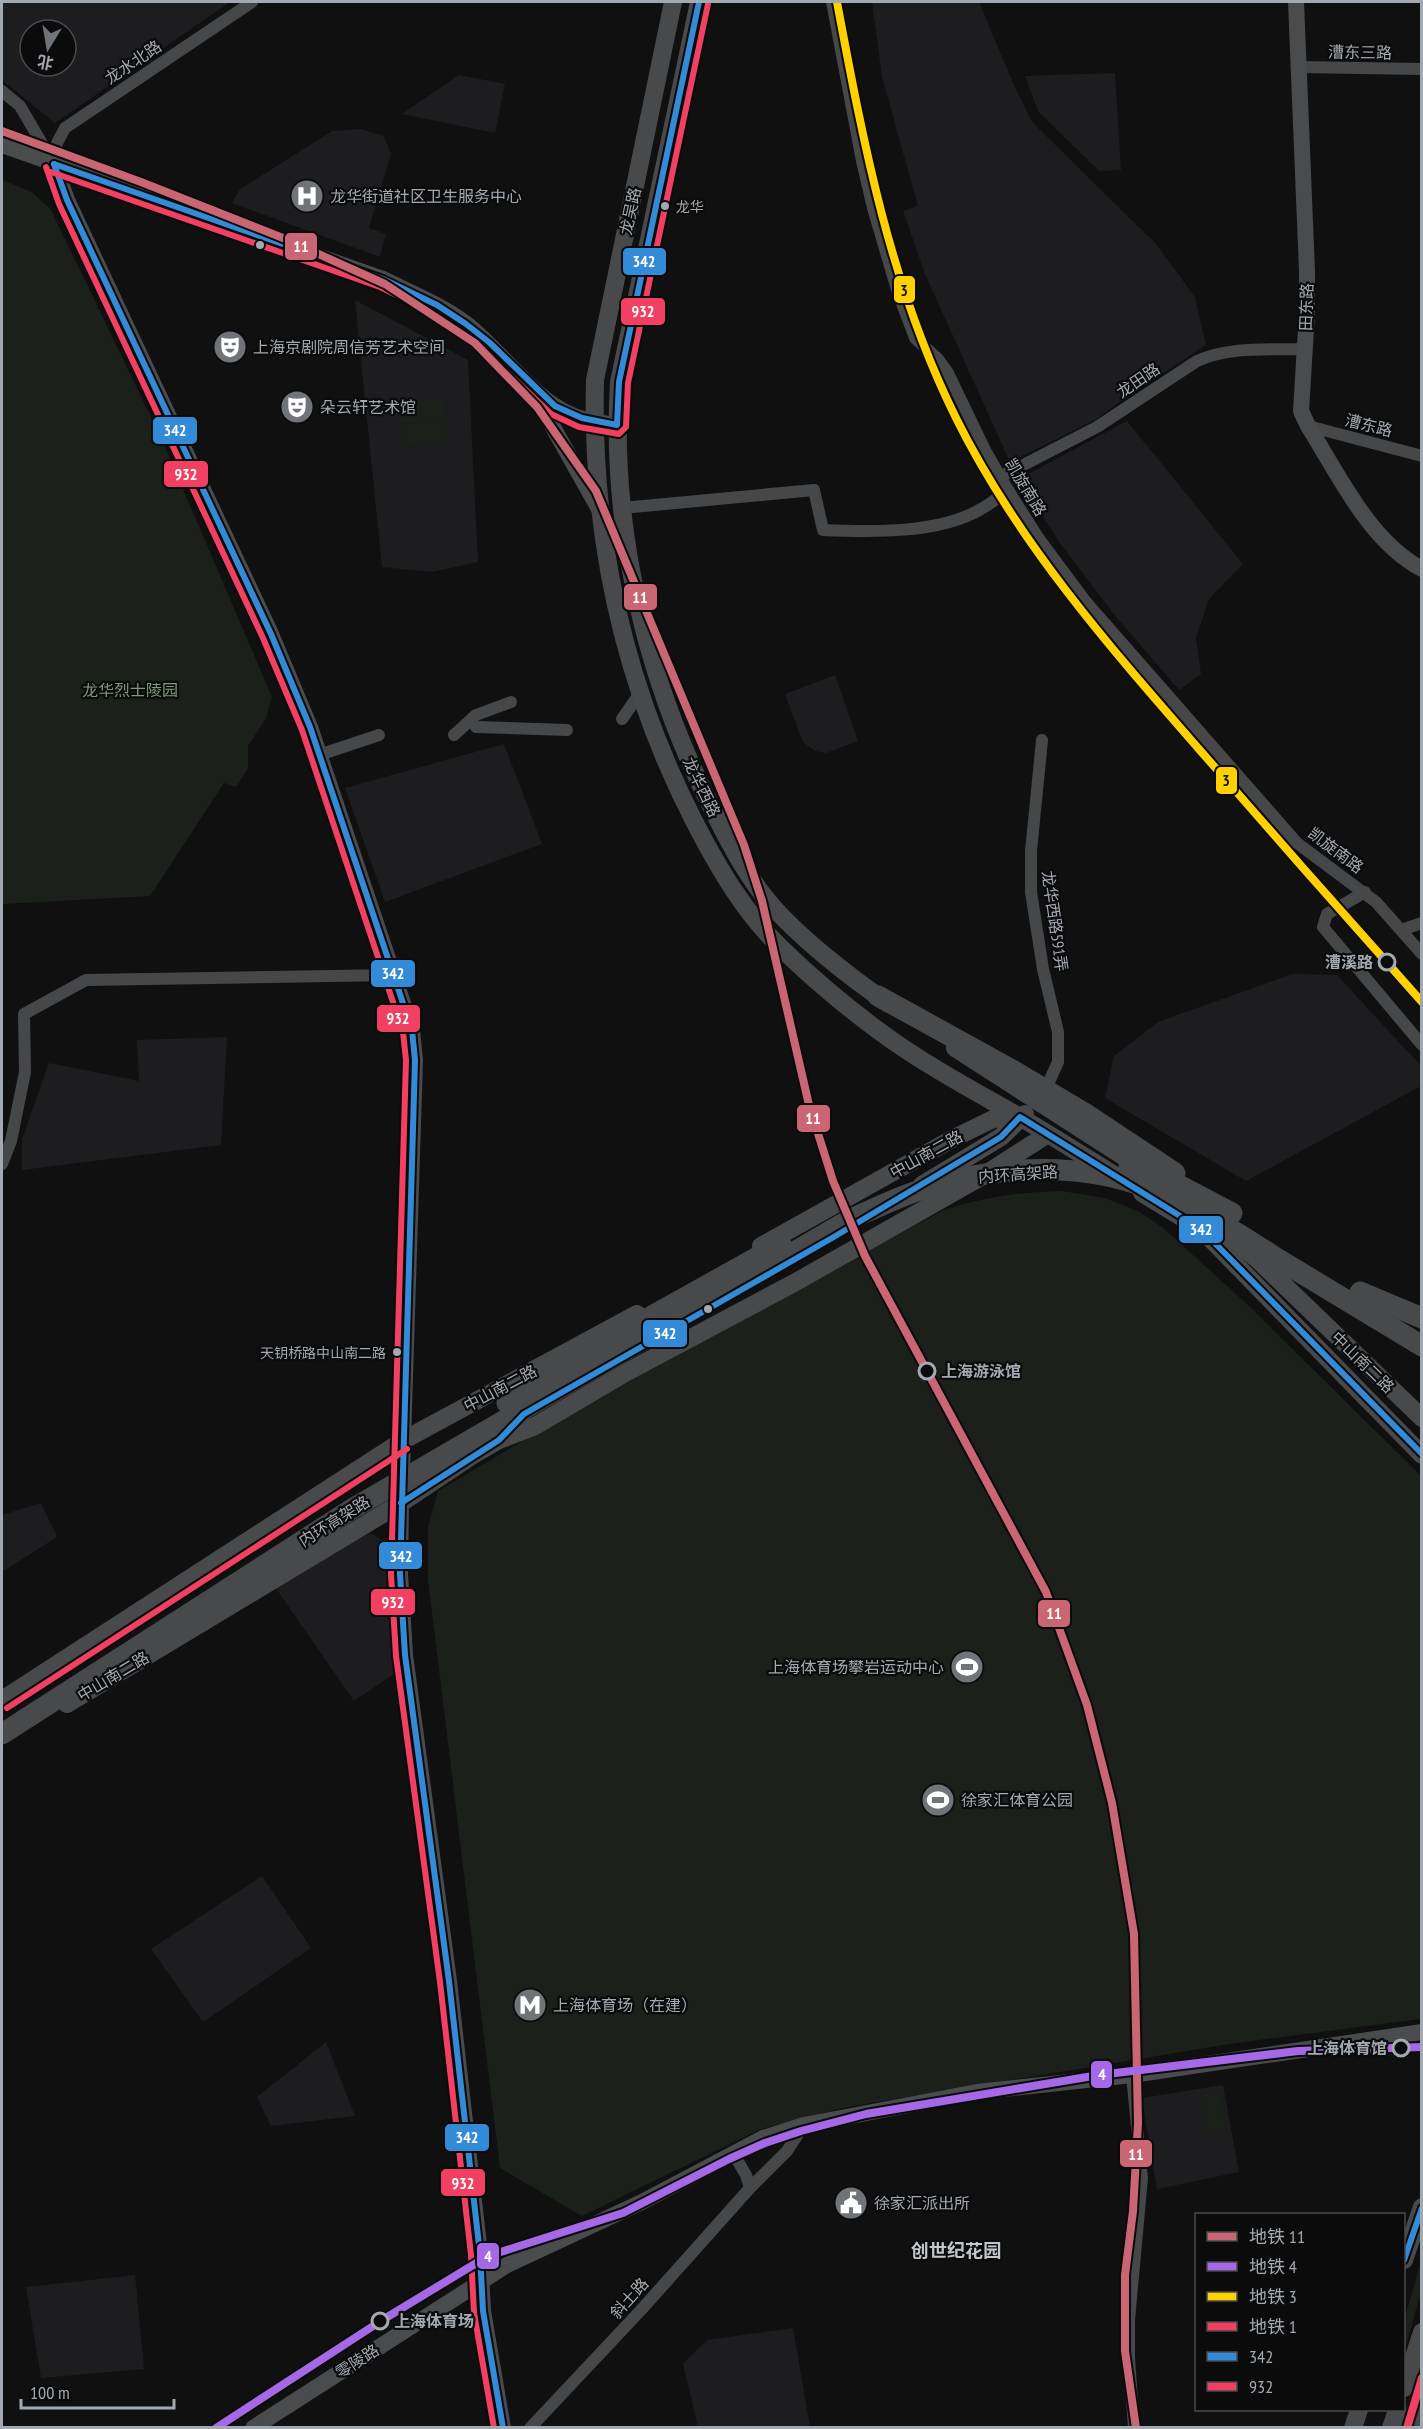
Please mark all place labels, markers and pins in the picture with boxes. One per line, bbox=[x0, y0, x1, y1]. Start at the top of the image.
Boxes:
hospital icon: 龙华街道社区卫生服务中心 bbox=[289, 178, 325, 214]
place label: 龙华街道社区卫生服务中心 bbox=[330, 186, 522, 206]
place label: 龙华 bbox=[676, 198, 704, 216]
marker: 龙华 bbox=[659, 200, 671, 212]
unlabelled marker bbox=[254, 239, 266, 251]
theatre icon: 上海京剧院周信芳艺术空间 bbox=[212, 329, 248, 365]
place label: 上海京剧院周信芳艺术空间 bbox=[253, 337, 445, 357]
theatre icon: 朵云轩艺术馆 bbox=[279, 389, 315, 425]
place label: 朵云轩艺术馆 bbox=[320, 397, 416, 417]
place label: 漕溪路 bbox=[1325, 952, 1373, 972]
marker: 漕溪路 bbox=[1378, 953, 1396, 971]
unlabelled marker bbox=[702, 1303, 714, 1315]
place label: 天钥桥路中山南二路 bbox=[260, 1344, 386, 1362]
marker: 天钥桥路中山南二路 bbox=[391, 1346, 403, 1358]
place label: 上海游泳馆 bbox=[941, 1361, 1021, 1381]
marker: 上海游泳馆 bbox=[918, 1362, 936, 1380]
sports icon: 上海体育场攀岩运动中心 bbox=[949, 1649, 985, 1685]
place label: 上海体育场攀岩运动中心 bbox=[768, 1657, 944, 1677]
sports icon: 徐家汇体育公园 bbox=[920, 1782, 956, 1818]
place label: 徐家汇体育公园 bbox=[961, 1790, 1073, 1810]
metro station icon: 上海体育场（在建） bbox=[512, 1987, 548, 2023]
place label: 上海体育场（在建） bbox=[553, 1995, 697, 2015]
place label: 上海体育馆 bbox=[1307, 2038, 1387, 2058]
marker: 上海体育馆 bbox=[1392, 2039, 1410, 2057]
public building icon: 徐家汇派出所 bbox=[833, 2185, 869, 2221]
place label: 徐家汇派出所 bbox=[874, 2193, 970, 2213]
place label: 上海体育场 bbox=[394, 2311, 474, 2331]
marker: 上海体育场 bbox=[371, 2312, 389, 2330]

